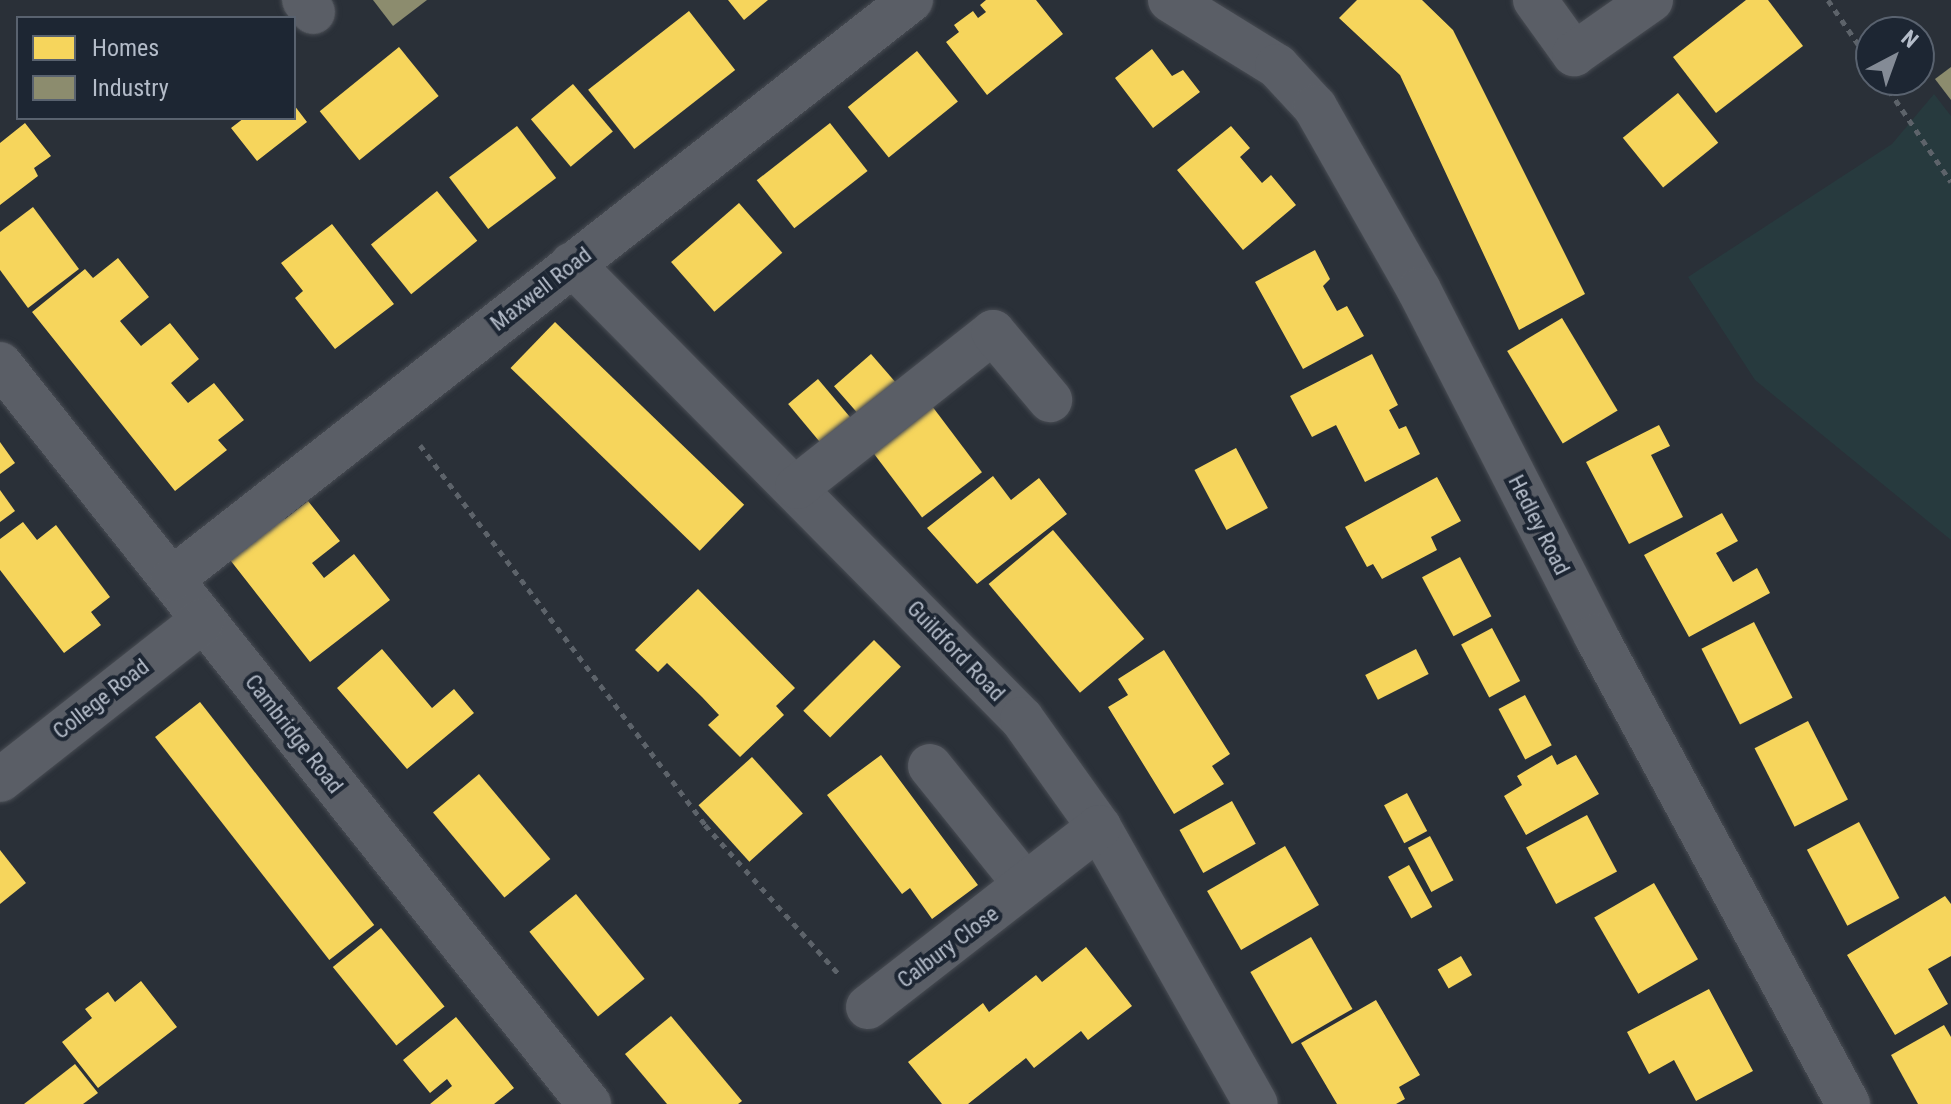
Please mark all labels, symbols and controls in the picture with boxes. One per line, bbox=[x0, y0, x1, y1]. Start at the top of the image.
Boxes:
legend bbox=[16, 16, 296, 120]
north arrow bbox=[1855, 16, 1935, 96]
text: N bbox=[1896, 25, 1923, 53]
text: Homes bbox=[92, 34, 159, 62]
text: Industry bbox=[92, 74, 169, 102]
street label: Maxwell Road bbox=[485, 241, 597, 337]
street label: Hedley Road bbox=[1503, 471, 1575, 579]
street label: Guildford Road bbox=[902, 595, 1010, 707]
street label: College Road bbox=[48, 653, 154, 745]
street label: Cambridge Road bbox=[239, 669, 349, 799]
street label: Calbury Close bbox=[892, 900, 1004, 994]

